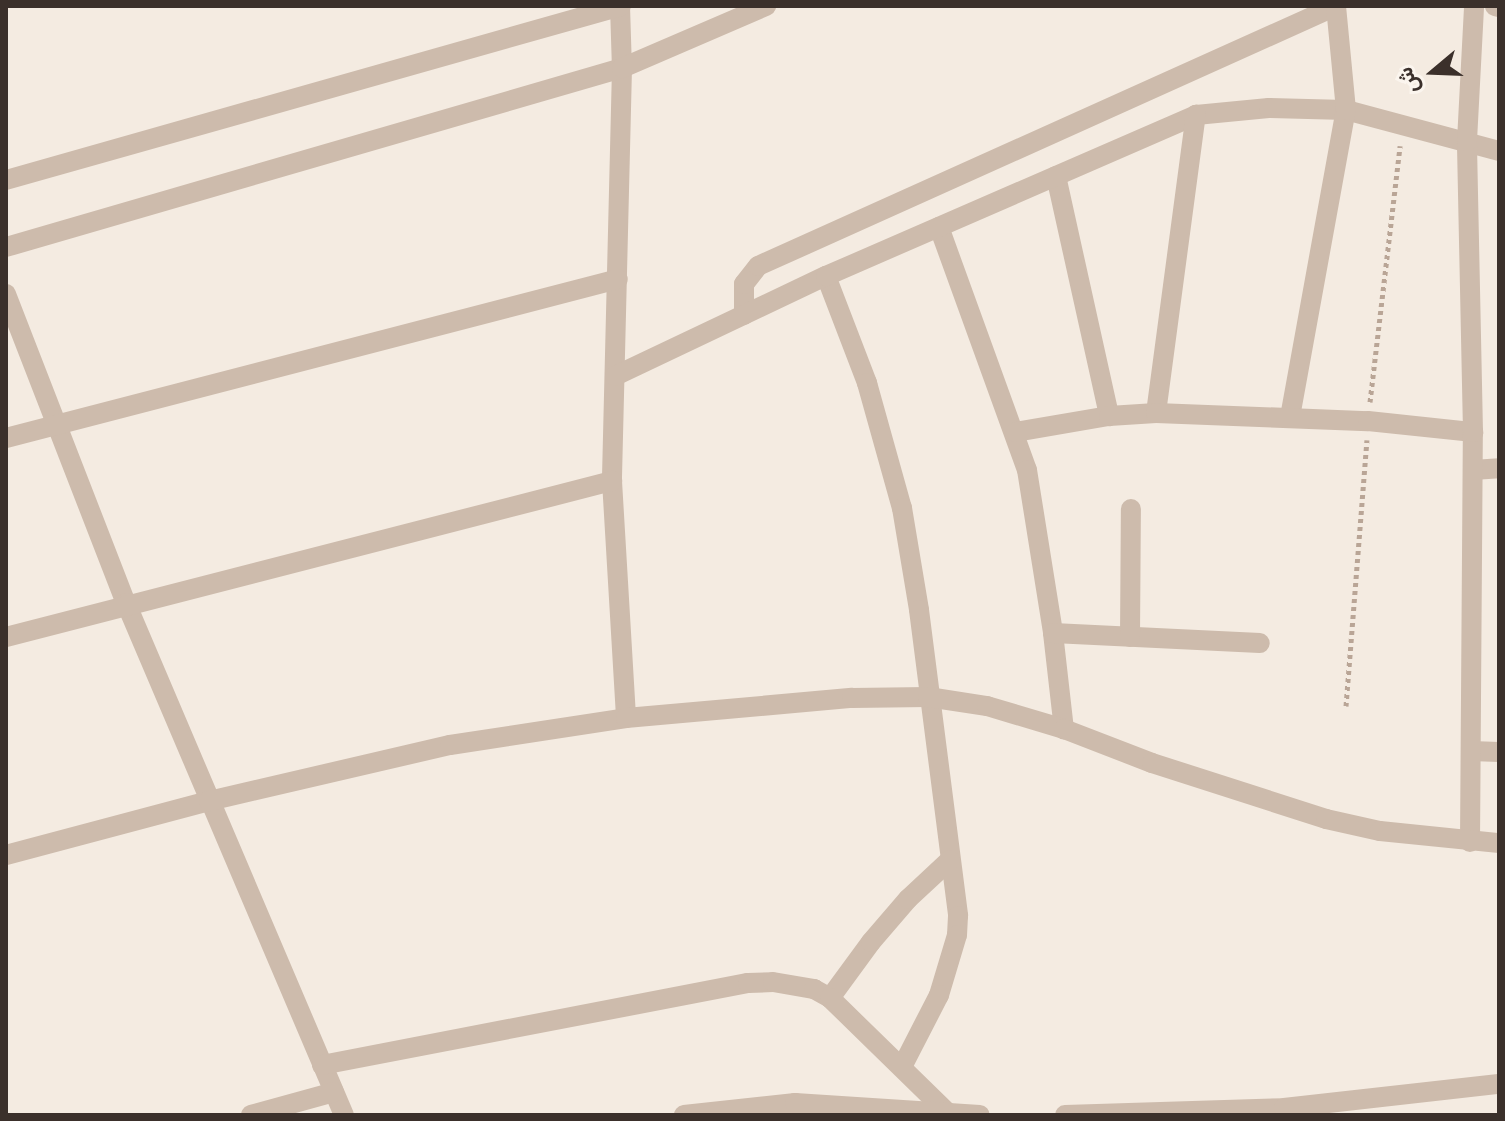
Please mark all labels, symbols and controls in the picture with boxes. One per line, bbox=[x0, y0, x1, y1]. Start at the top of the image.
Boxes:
north arrow bbox=[1393, 32, 1473, 112]
text: ش bbox=[1393, 63, 1427, 97]

